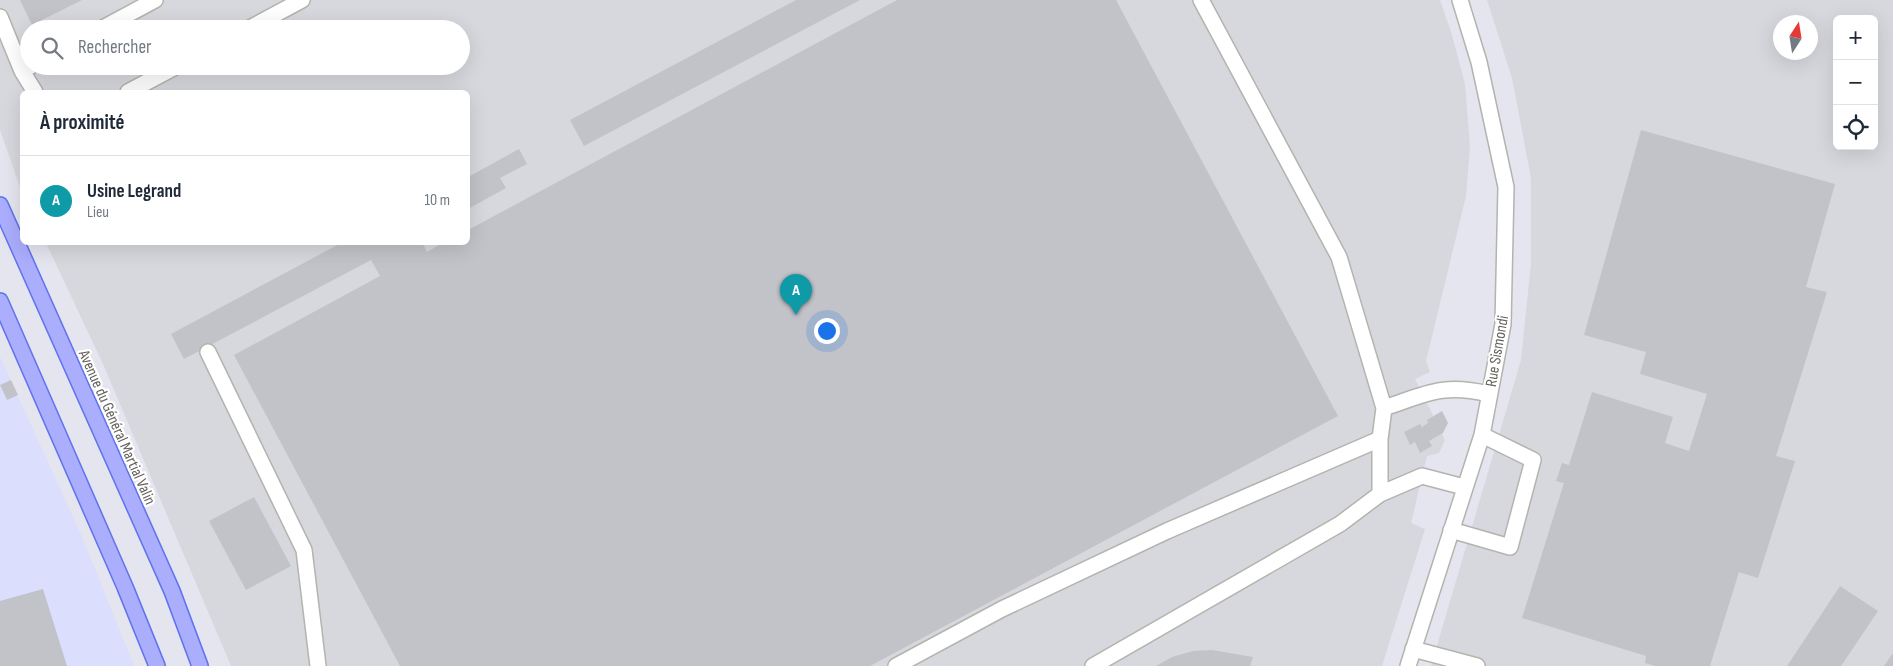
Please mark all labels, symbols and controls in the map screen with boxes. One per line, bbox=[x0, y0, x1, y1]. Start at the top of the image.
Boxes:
north arrow bbox=[1773, 15, 1818, 60]
map controls bbox=[1833, 15, 1878, 150]
button: + bbox=[1833, 15, 1878, 60]
search box bbox=[20, 20, 470, 75]
icon: search bbox=[38, 34, 66, 62]
text: Rechercher bbox=[78, 36, 152, 59]
button: − bbox=[1833, 60, 1878, 105]
button: locate bbox=[1833, 105, 1878, 150]
text: À proximité bbox=[40, 110, 125, 135]
text: Usine Legrand bbox=[87, 180, 181, 203]
text: A bbox=[52, 191, 60, 210]
text: 10 m bbox=[424, 191, 450, 210]
text: Lieu bbox=[87, 203, 109, 222]
pin: A bbox=[780, 274, 812, 315]
street label: Rue Sismondi bbox=[1482, 314, 1513, 388]
your location bbox=[814, 318, 840, 344]
street label: Avenue du Général Martial Valin bbox=[74, 346, 159, 508]

